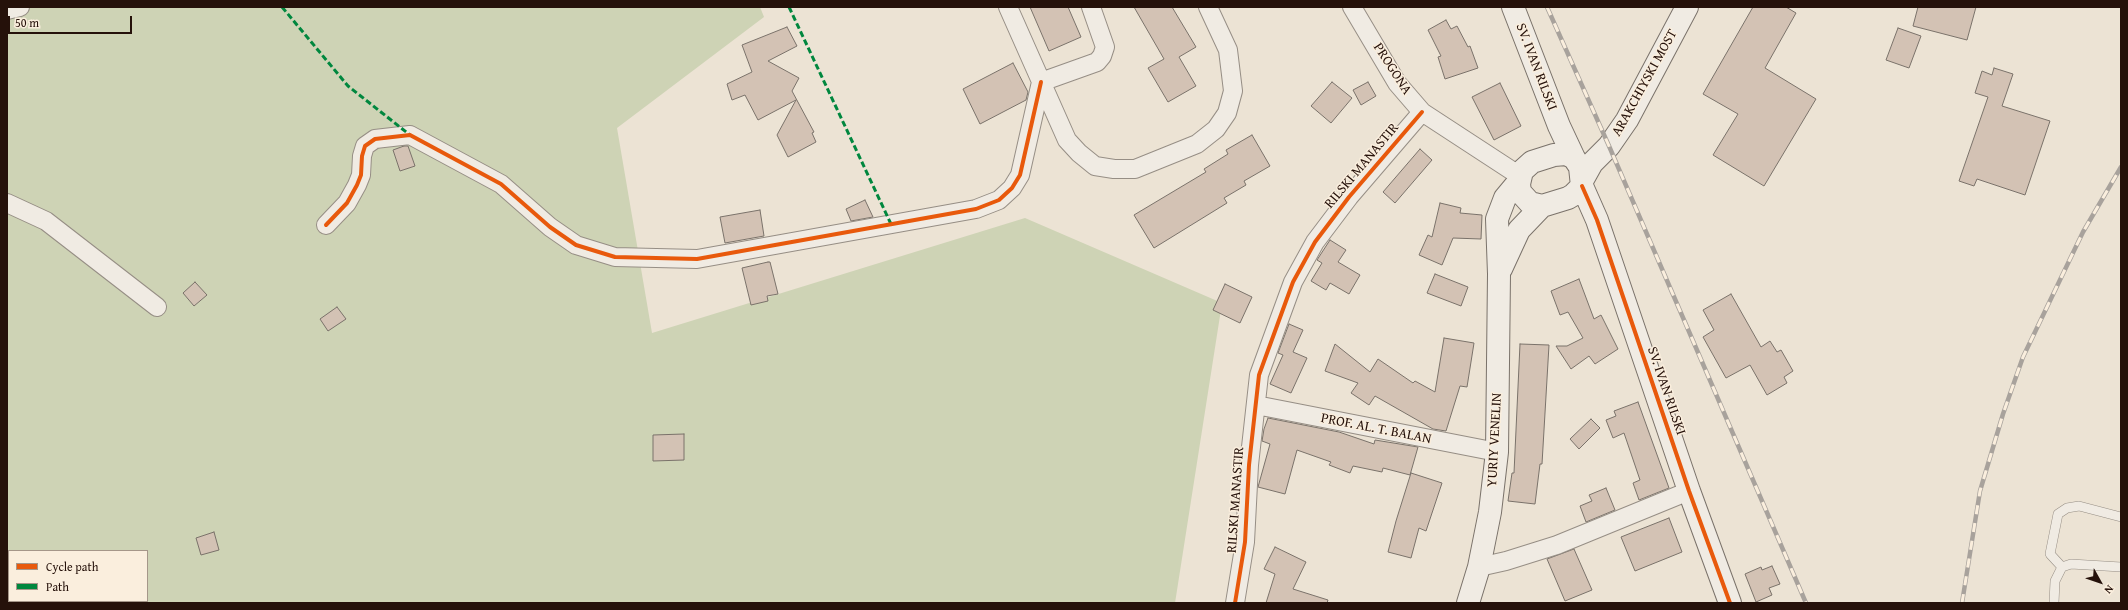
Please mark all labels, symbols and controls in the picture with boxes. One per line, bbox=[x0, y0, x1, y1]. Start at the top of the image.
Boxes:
scale bar bbox=[10, 8, 134, 34]
text: 50 m bbox=[15, 14, 39, 31]
street label: SV. IVAN RILSKI bbox=[1512, 21, 1560, 113]
street label: ARAKCHIYSKI MOST bbox=[1609, 27, 1681, 139]
street label: PROGONA bbox=[1369, 40, 1415, 98]
street label: RILSKI MANASTIR bbox=[1321, 120, 1403, 212]
street label: SV. IVAN RILSKI bbox=[1643, 345, 1689, 437]
street label: YURIY VENELIN bbox=[1484, 392, 1506, 488]
street label: PROF. AL. T. BALAN bbox=[1319, 410, 1433, 448]
street label: RILSKI MANASTIR bbox=[1224, 446, 1248, 554]
legend bbox=[8, 550, 148, 602]
text: Cycle path bbox=[46, 558, 98, 575]
north arrow bbox=[2080, 562, 2120, 602]
text: Path bbox=[46, 578, 69, 595]
text: N bbox=[2101, 582, 2118, 598]

